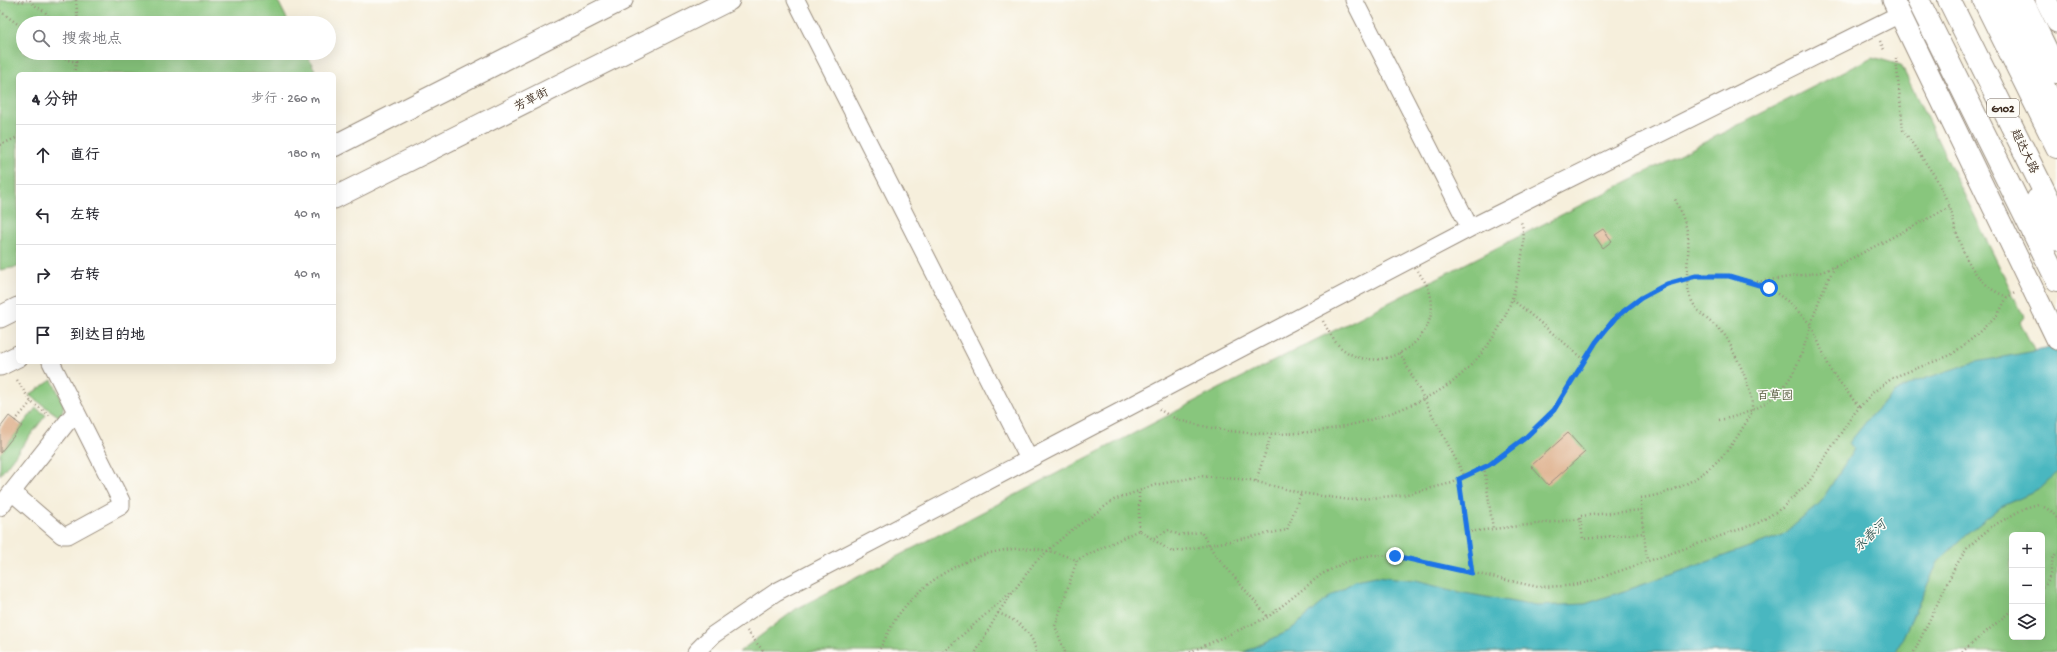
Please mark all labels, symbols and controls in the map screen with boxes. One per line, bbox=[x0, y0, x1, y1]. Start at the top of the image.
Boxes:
search box bbox=[16, 16, 336, 60]
icon: search bbox=[30, 27, 52, 49]
text: 搜索地点 bbox=[62, 31, 122, 49]
street label: 芳草街 bbox=[512, 85, 551, 115]
text: 4 分钟 bbox=[32, 91, 78, 111]
text: 步行 · 260 m bbox=[251, 92, 320, 107]
road number: G102 bbox=[1987, 99, 2019, 117]
street label: 超达大路 bbox=[2006, 127, 2041, 177]
icon: ahead bbox=[32, 144, 54, 166]
text: 直行 bbox=[70, 147, 100, 165]
text: 180 m bbox=[288, 147, 320, 162]
icon: left bbox=[32, 204, 54, 226]
text: 左转 bbox=[70, 207, 100, 225]
text: 40 m bbox=[294, 207, 320, 222]
icon: right bbox=[32, 264, 54, 286]
text: 右转 bbox=[70, 267, 100, 285]
text: 40 m bbox=[294, 267, 320, 282]
route start bbox=[1760, 279, 1778, 297]
icon: arrive bbox=[32, 324, 54, 346]
text: 到达目的地 bbox=[70, 327, 145, 345]
park label: 百草园 bbox=[1757, 389, 1793, 404]
water label: 永春河 bbox=[1851, 516, 1892, 556]
map controls bbox=[2009, 532, 2045, 640]
button: + bbox=[2009, 532, 2045, 568]
route end bbox=[1386, 547, 1404, 565]
button: − bbox=[2009, 568, 2045, 604]
button: layers bbox=[2009, 604, 2045, 640]

